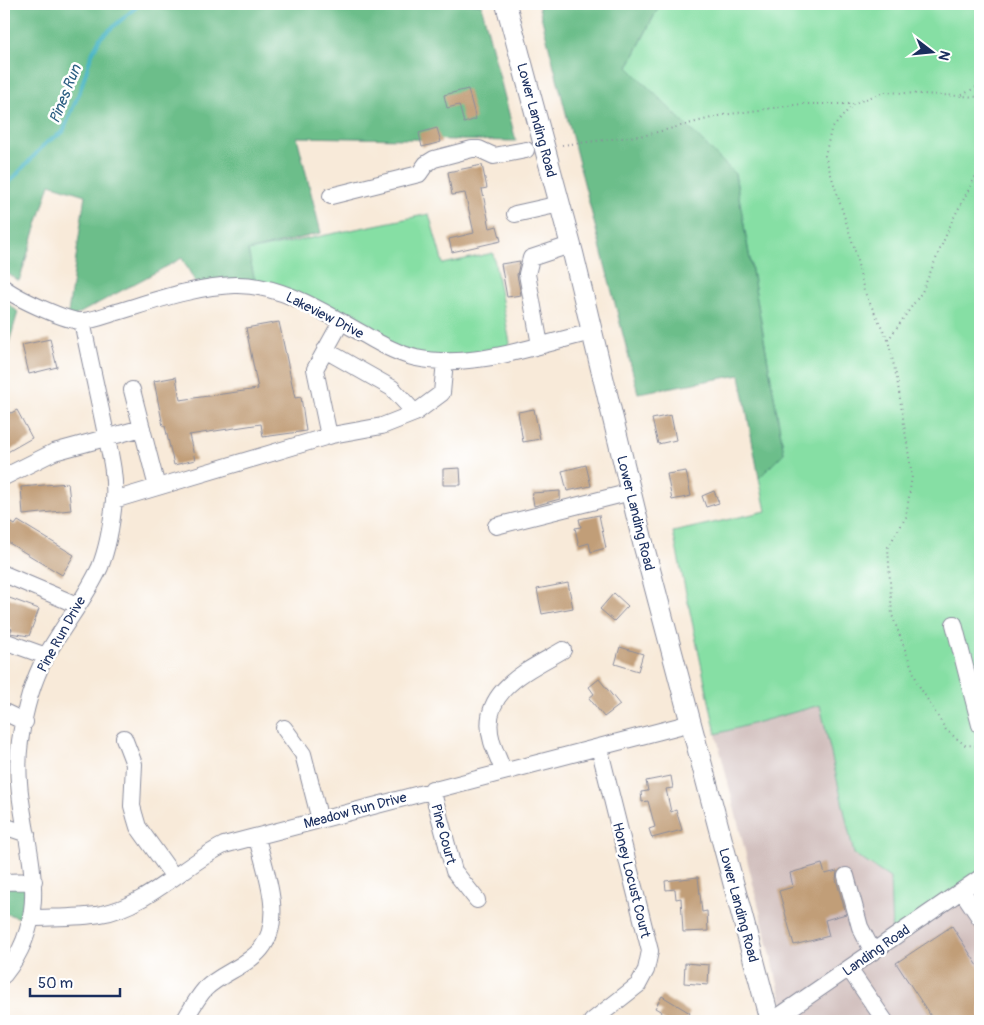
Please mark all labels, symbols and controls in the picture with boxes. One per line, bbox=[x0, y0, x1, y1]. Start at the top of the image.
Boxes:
north arrow bbox=[906, 28, 956, 78]
text: N bbox=[935, 49, 953, 62]
water label: Pines Run bbox=[45, 61, 86, 126]
street label: Lower Landing Road bbox=[513, 61, 560, 179]
street label: Lakeview Drive bbox=[283, 289, 367, 342]
street label: Lower Landing Road bbox=[613, 454, 658, 572]
street label: Pine Run Drive bbox=[34, 593, 89, 675]
street label: Meadow Run Drive bbox=[302, 789, 409, 832]
street label: Pine Court bbox=[427, 802, 460, 867]
street label: Honey Locust Court bbox=[609, 821, 654, 940]
street label: Lower Landing Road bbox=[715, 846, 762, 964]
street label: Landing Road bbox=[839, 921, 913, 980]
scale bar bbox=[30, 965, 120, 997]
text: 50 m bbox=[38, 974, 73, 993]

